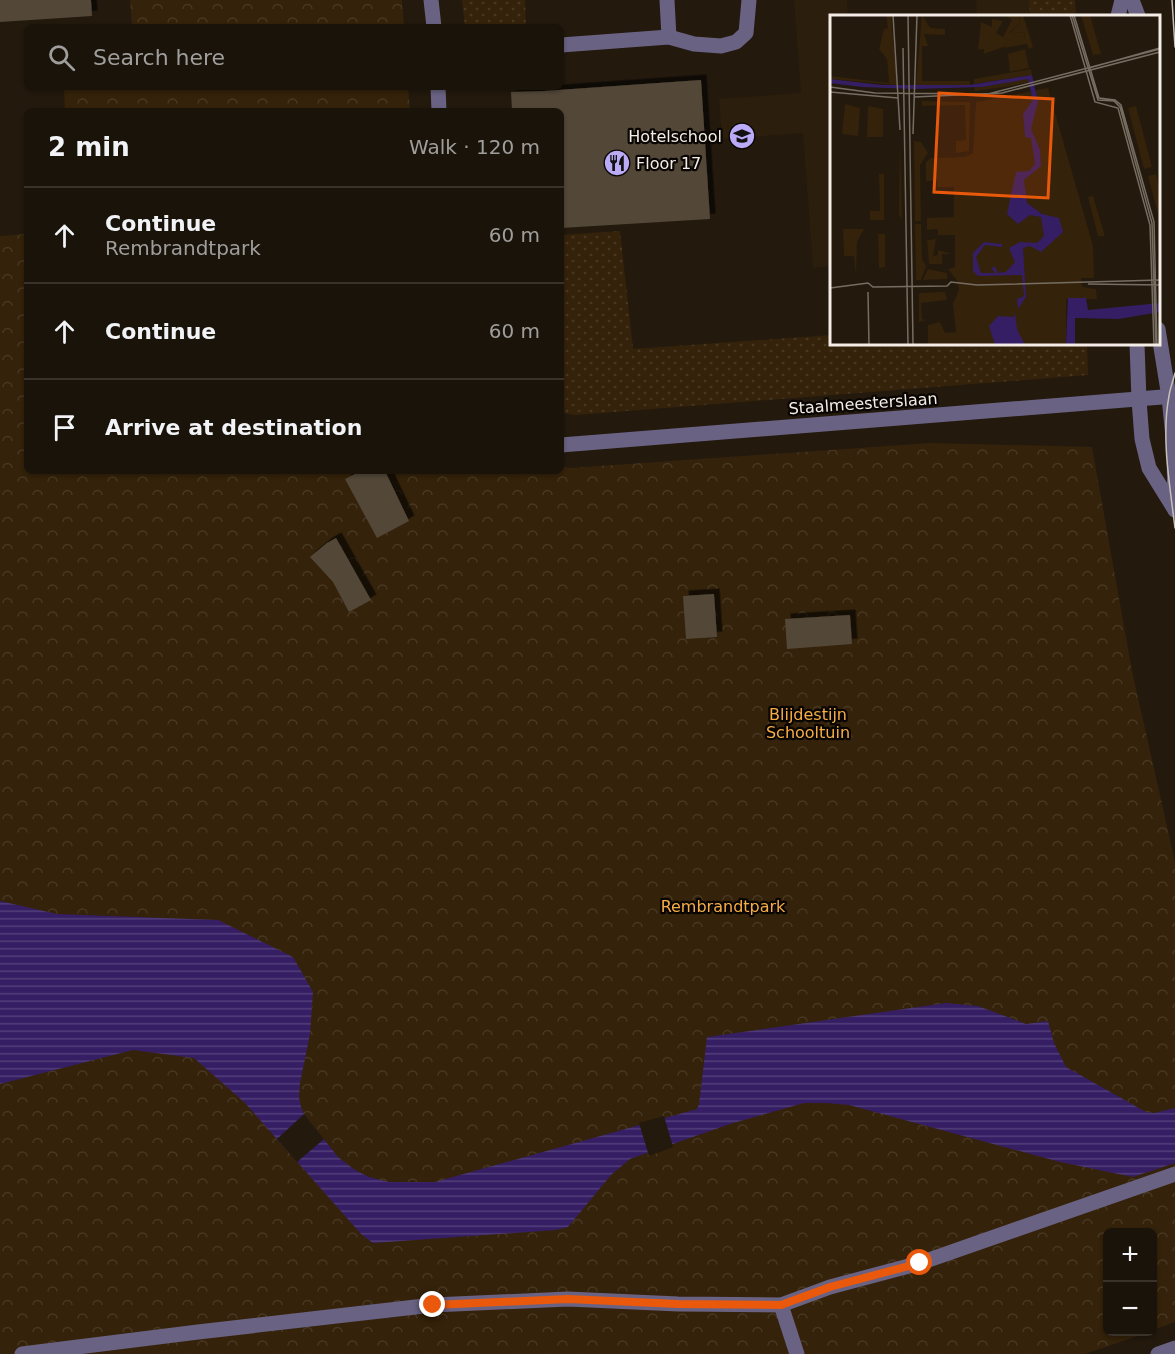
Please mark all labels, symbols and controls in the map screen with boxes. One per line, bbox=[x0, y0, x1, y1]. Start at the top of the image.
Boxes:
inset map bbox=[830, 15, 1160, 345]
search box bbox=[24, 24, 564, 90]
icon: search bbox=[45, 41, 78, 74]
text: Search here bbox=[93, 45, 225, 70]
school or university icon: Hotelschool bbox=[727, 121, 757, 151]
place label: Hotelschool bbox=[628, 127, 722, 146]
text: 2 min bbox=[48, 132, 130, 162]
text: Walk · 120 m bbox=[409, 135, 540, 159]
restaurant icon: Floor 17 bbox=[602, 148, 632, 178]
place label: Floor 17 bbox=[636, 154, 701, 173]
text: Continue bbox=[105, 211, 216, 236]
icon: ahead bbox=[48, 219, 81, 252]
text: 60 m bbox=[489, 223, 540, 247]
text: Rembrandtpark bbox=[105, 236, 261, 260]
icon: ahead bbox=[48, 315, 81, 348]
text: Continue bbox=[105, 319, 216, 344]
text: 60 m bbox=[489, 319, 540, 343]
street label: Staalmeesterslaan bbox=[788, 389, 938, 418]
icon: arrive bbox=[48, 411, 81, 444]
text: Arrive at destination bbox=[105, 415, 362, 440]
park label: Blijdestijn Schooltuin bbox=[766, 705, 850, 742]
park label: Rembrandtpark bbox=[661, 897, 786, 916]
map controls bbox=[1103, 1228, 1157, 1336]
button: + bbox=[1103, 1228, 1157, 1282]
route start bbox=[906, 1249, 932, 1275]
button: − bbox=[1103, 1282, 1157, 1336]
route end bbox=[419, 1291, 445, 1317]

